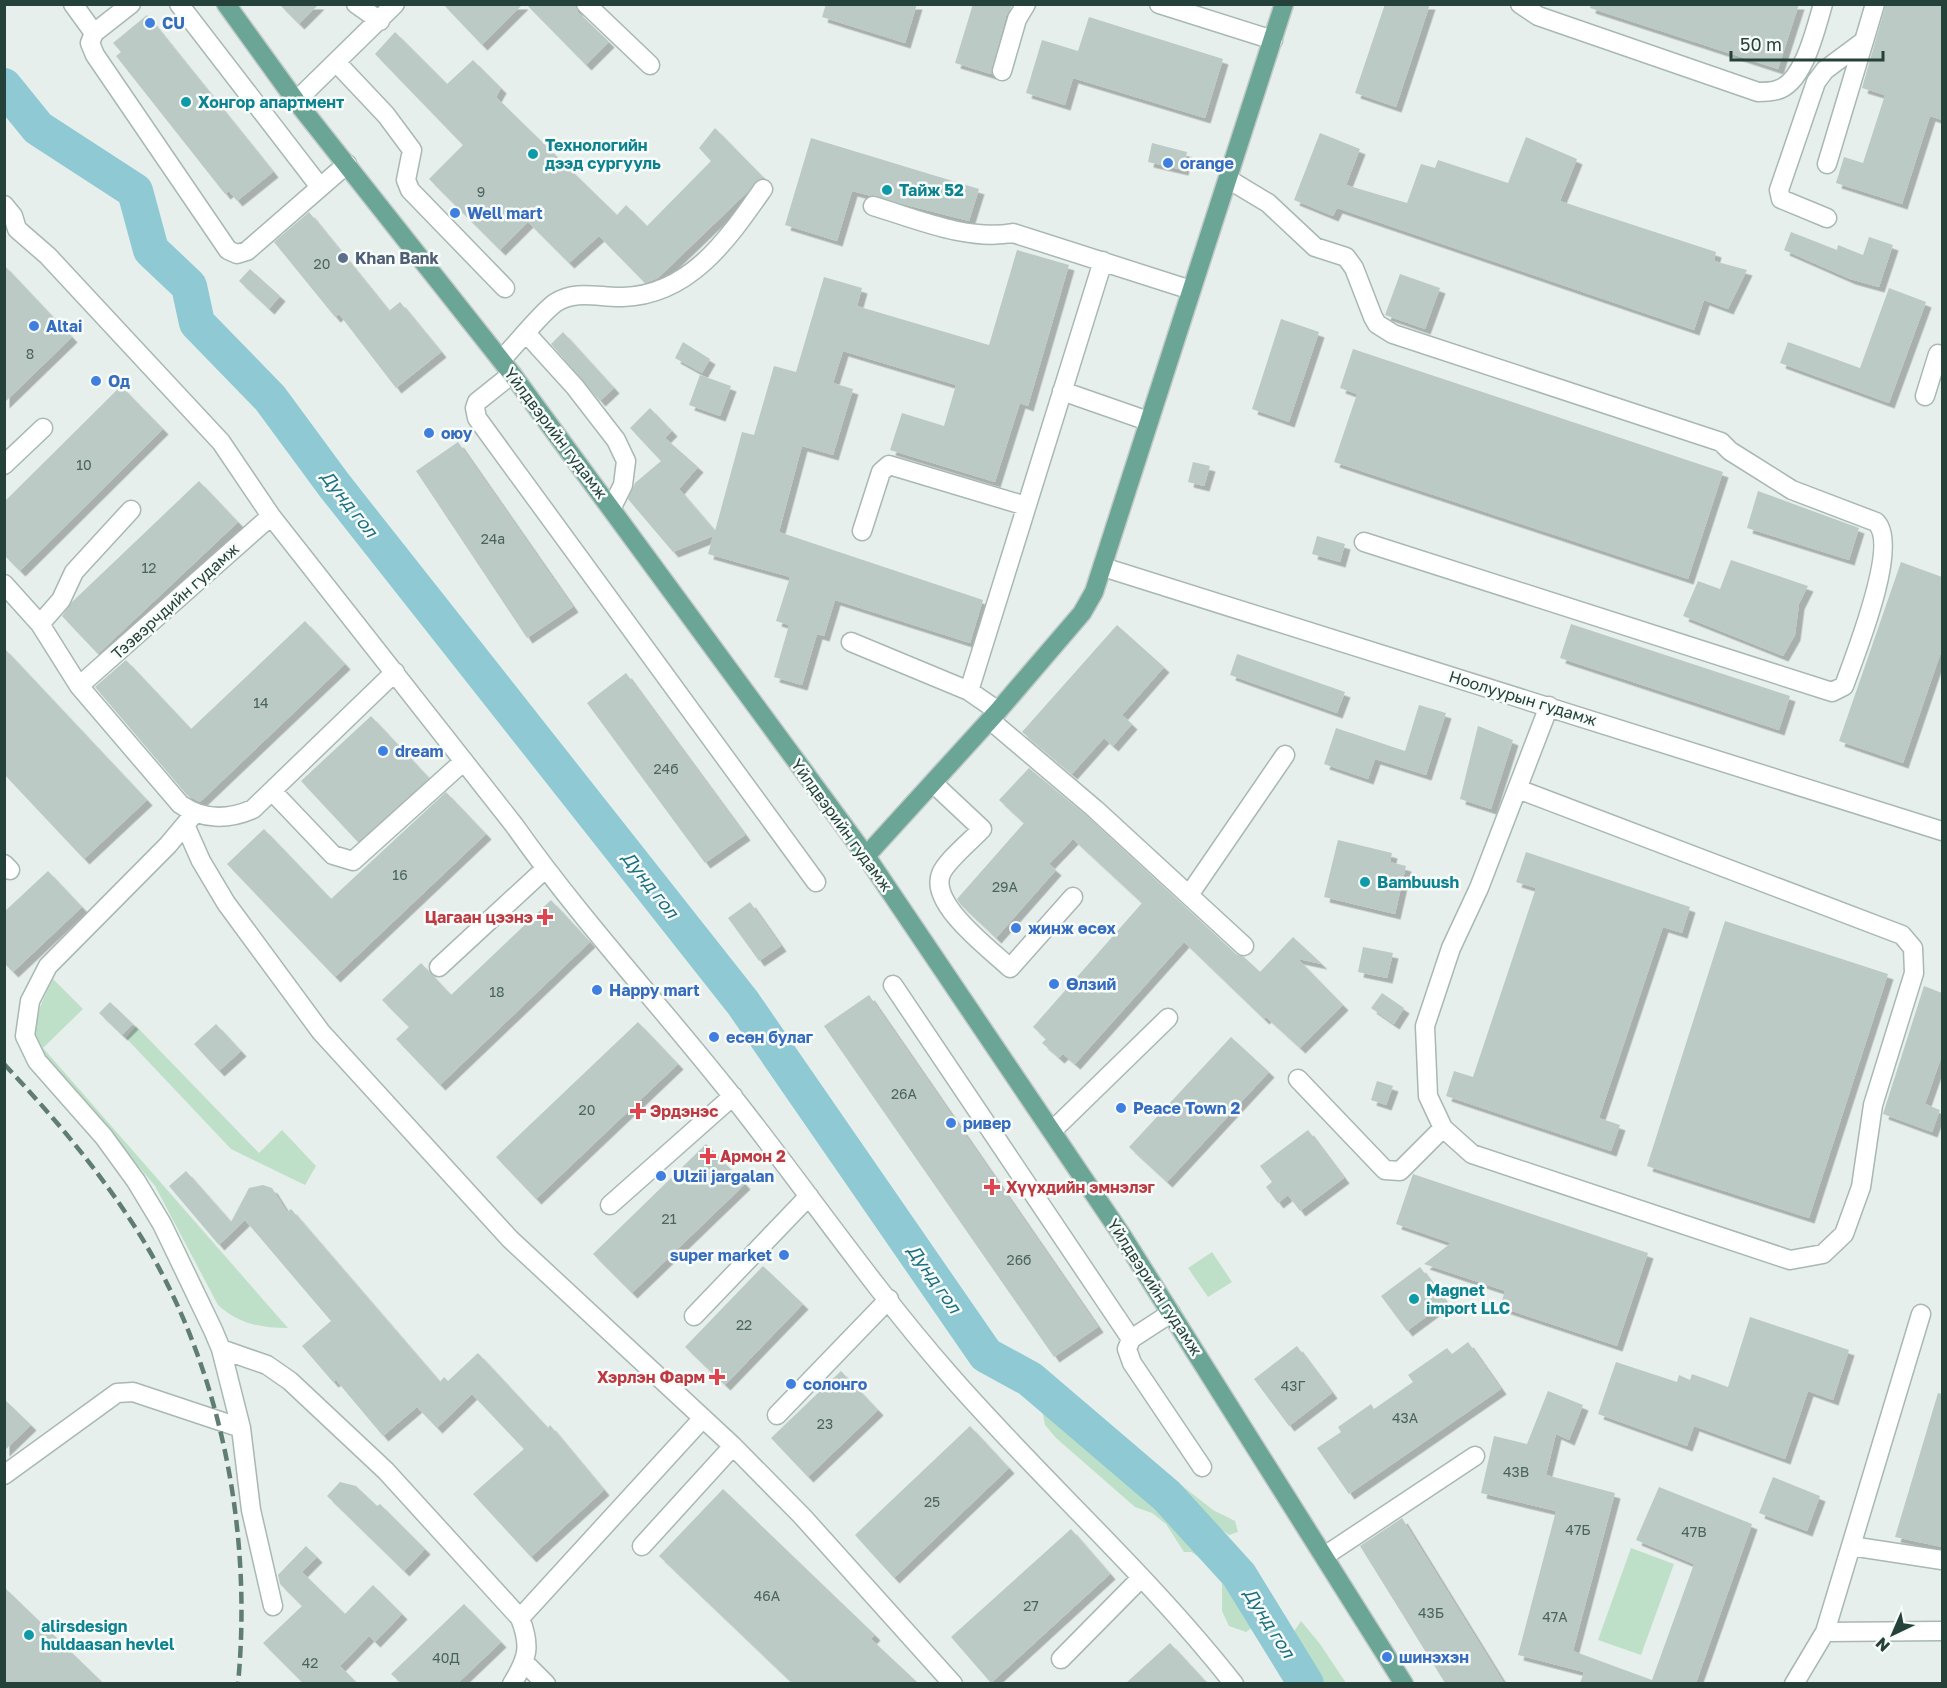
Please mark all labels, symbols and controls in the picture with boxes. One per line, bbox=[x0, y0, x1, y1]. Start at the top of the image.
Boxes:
place label: CU bbox=[162, 13, 185, 33]
marker: CU bbox=[143, 16, 157, 30]
scale bar bbox=[1731, 24, 1882, 62]
text: 50 m bbox=[1740, 33, 1782, 55]
place label: Хонгор апартмент bbox=[198, 92, 344, 112]
marker: Хонгор апартмент bbox=[179, 95, 193, 109]
place label: Технологийн дээд сургууль bbox=[545, 135, 661, 173]
marker: Технологийн дээд сургууль bbox=[526, 147, 540, 161]
place label: orange bbox=[1180, 153, 1234, 173]
marker: orange bbox=[1161, 156, 1175, 170]
place label: Тайж 52 bbox=[899, 180, 964, 200]
house number: 9 bbox=[477, 183, 485, 200]
marker: Тайж 52 bbox=[880, 183, 894, 197]
place label: Well mart bbox=[467, 203, 543, 223]
marker: Well mart bbox=[448, 206, 462, 220]
place label: Khan Bank bbox=[355, 248, 439, 268]
marker: Khan Bank bbox=[336, 251, 350, 265]
house number: 20 bbox=[314, 255, 330, 272]
place label: Altai bbox=[46, 316, 82, 336]
marker: Altai bbox=[27, 319, 41, 333]
house number: 8 bbox=[26, 345, 34, 362]
street label: Yйлдвэрийн гудамж bbox=[500, 363, 612, 503]
place label: Од bbox=[108, 371, 130, 391]
marker: Од bbox=[89, 374, 103, 388]
place label: оюу bbox=[441, 423, 473, 443]
marker: оюу bbox=[422, 426, 436, 440]
house number: 10 bbox=[76, 456, 92, 473]
water label: Дунд гол bbox=[316, 465, 384, 542]
house number: 24а bbox=[481, 530, 505, 547]
street label: Тээвэрчдийн гудамж bbox=[107, 538, 243, 664]
house number: 12 bbox=[142, 559, 156, 576]
street label: Ноолуурын гудамж bbox=[1447, 666, 1600, 730]
house number: 14 bbox=[253, 694, 269, 711]
place label: dream bbox=[395, 741, 444, 761]
marker: dream bbox=[376, 744, 390, 758]
street label: Yйлдвэрийн гудамж bbox=[787, 755, 897, 895]
house number: 24б bbox=[654, 760, 679, 777]
water label: Дунд гол bbox=[617, 846, 685, 923]
house number: 16 bbox=[392, 866, 408, 883]
place label: Bambuush bbox=[1377, 872, 1459, 892]
marker: Bambuush bbox=[1358, 875, 1372, 889]
house number: 29А bbox=[992, 878, 1019, 895]
place label: Цагаан цээнэ bbox=[425, 907, 533, 927]
marker: Цагаан цээнэ bbox=[538, 910, 552, 924]
place label: жинж өсөх bbox=[1028, 918, 1116, 938]
marker: жинж өсөх bbox=[1009, 921, 1023, 935]
place label: Өлзий bbox=[1066, 974, 1116, 994]
marker: Өлзий bbox=[1047, 977, 1061, 991]
place label: Happy mart bbox=[609, 980, 700, 1000]
house number: 18 bbox=[489, 983, 505, 1000]
marker: Happy mart bbox=[590, 983, 604, 997]
place label: есөн булаг bbox=[726, 1027, 814, 1047]
marker: есөн булаг bbox=[707, 1030, 721, 1044]
house number: 26А bbox=[891, 1085, 918, 1102]
place label: Peace Town 2 bbox=[1133, 1098, 1241, 1118]
house number: 20 bbox=[579, 1101, 595, 1118]
place label: Эрдэнэс bbox=[650, 1101, 718, 1121]
marker: Peace Town 2 bbox=[1114, 1101, 1128, 1115]
marker: Эрдэнэс bbox=[631, 1104, 645, 1118]
place label: ривер bbox=[963, 1113, 1011, 1133]
marker: ривер bbox=[944, 1116, 958, 1130]
place label: Армон 2 bbox=[720, 1146, 786, 1166]
marker: Армон 2 bbox=[701, 1149, 715, 1163]
place label: Ulzii jargalan bbox=[673, 1166, 774, 1186]
marker: Ulzii jargalan bbox=[654, 1169, 668, 1183]
place label: Хүүхдийн эмнэлэг bbox=[1006, 1177, 1156, 1197]
marker: Хүүхдийн эмнэлэг bbox=[983, 1178, 1001, 1196]
house number: 21 bbox=[662, 1210, 677, 1227]
street label: Yйлдвэрийн гудамж bbox=[1103, 1215, 1207, 1359]
water label: Дунд гол bbox=[903, 1239, 967, 1318]
place label: super market bbox=[670, 1245, 772, 1265]
marker: super market bbox=[777, 1248, 791, 1262]
house number: 26б bbox=[1007, 1251, 1031, 1268]
place label: Magnet import LLC bbox=[1426, 1280, 1510, 1318]
marker: Magnet import LLC bbox=[1407, 1292, 1421, 1306]
house number: 22 bbox=[736, 1316, 752, 1333]
place label: Хэрлэн Фарм bbox=[597, 1367, 705, 1387]
marker: Хэрлэн Фарм bbox=[710, 1370, 724, 1384]
place label: солонго bbox=[803, 1374, 868, 1394]
marker: солонго bbox=[784, 1377, 798, 1391]
house number: 43Г bbox=[1281, 1377, 1305, 1394]
house number: 43А bbox=[1392, 1409, 1419, 1426]
house number: 23 bbox=[817, 1415, 833, 1432]
house number: 43В bbox=[1503, 1463, 1529, 1480]
house number: 25 bbox=[924, 1493, 940, 1510]
house number: 47Б bbox=[1565, 1521, 1591, 1538]
house number: 47В bbox=[1681, 1523, 1707, 1540]
water label: Дунд гол bbox=[1239, 1583, 1301, 1663]
house number: 46А bbox=[754, 1587, 781, 1604]
house number: 27 bbox=[1023, 1597, 1039, 1614]
house number: 43Б bbox=[1418, 1604, 1444, 1621]
north arrow bbox=[1863, 1604, 1923, 1664]
house number: 47А bbox=[1542, 1608, 1568, 1625]
place label: alirsdesign huldaasan hevlel bbox=[41, 1616, 175, 1654]
marker: alirsdesign huldaasan hevlel bbox=[22, 1628, 36, 1642]
text: N bbox=[1871, 1633, 1894, 1656]
place label: шинэхэн bbox=[1399, 1647, 1469, 1667]
house number: 40Д bbox=[432, 1649, 460, 1666]
marker: шинэхэн bbox=[1380, 1650, 1394, 1664]
house number: 42 bbox=[302, 1654, 318, 1671]

